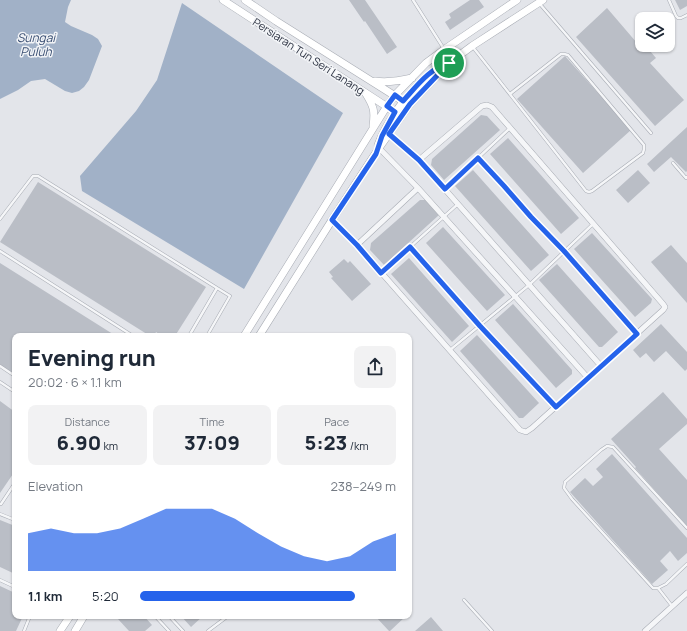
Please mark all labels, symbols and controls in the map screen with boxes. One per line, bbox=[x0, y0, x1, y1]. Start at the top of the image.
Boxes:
map controls bbox=[635, 12, 675, 52]
button: layers bbox=[635, 12, 675, 52]
street label: Persiaran Tun Seri Lanang bbox=[250, 14, 368, 98]
water label: Sungai Puluh bbox=[17, 29, 57, 60]
pin bbox=[432, 46, 466, 80]
icon: arrive bbox=[438, 52, 460, 74]
text: Evening run bbox=[28, 343, 156, 373]
button: share bbox=[354, 346, 396, 388]
text: 20:02 · 6 × 1.1 km bbox=[28, 373, 122, 391]
text: Distance bbox=[65, 414, 110, 429]
text: Time bbox=[200, 414, 224, 429]
text: Pace bbox=[324, 414, 349, 429]
text: 6.90 bbox=[56, 429, 101, 456]
text: 37:09 bbox=[184, 429, 240, 456]
text: 5:23 bbox=[305, 429, 347, 456]
text: km bbox=[101, 438, 118, 453]
text: /km bbox=[347, 438, 369, 453]
text: Elevation bbox=[28, 477, 83, 495]
text: 238–249 m bbox=[330, 477, 396, 495]
text: 1.1 km bbox=[28, 587, 63, 605]
text: 5:20 bbox=[92, 587, 119, 605]

